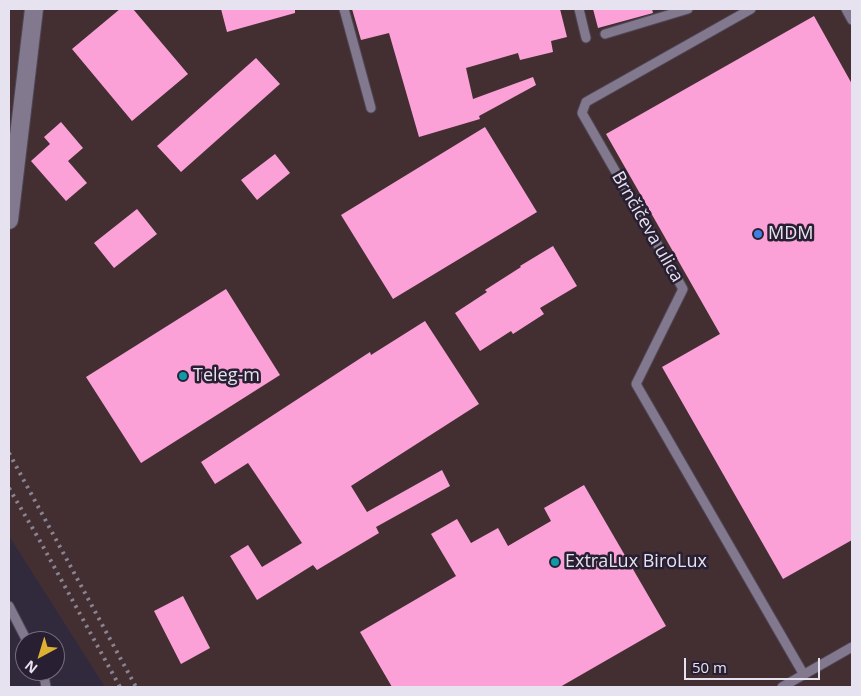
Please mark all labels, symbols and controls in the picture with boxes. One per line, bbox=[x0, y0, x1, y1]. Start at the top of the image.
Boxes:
street label: Brnčičeva ulica bbox=[607, 168, 687, 286]
place label: MDM bbox=[768, 223, 813, 245]
marker: MDM bbox=[752, 228, 764, 240]
place label: Teleg-m bbox=[193, 365, 260, 387]
marker: Teleg-m bbox=[177, 370, 189, 382]
place label: ExtraLux BiroLux bbox=[565, 551, 707, 573]
marker: ExtraLux BiroLux bbox=[549, 556, 561, 568]
north arrow bbox=[15, 631, 65, 681]
scale bar bbox=[686, 648, 822, 680]
text: N bbox=[20, 656, 41, 678]
text: 50 m bbox=[692, 657, 727, 677]

